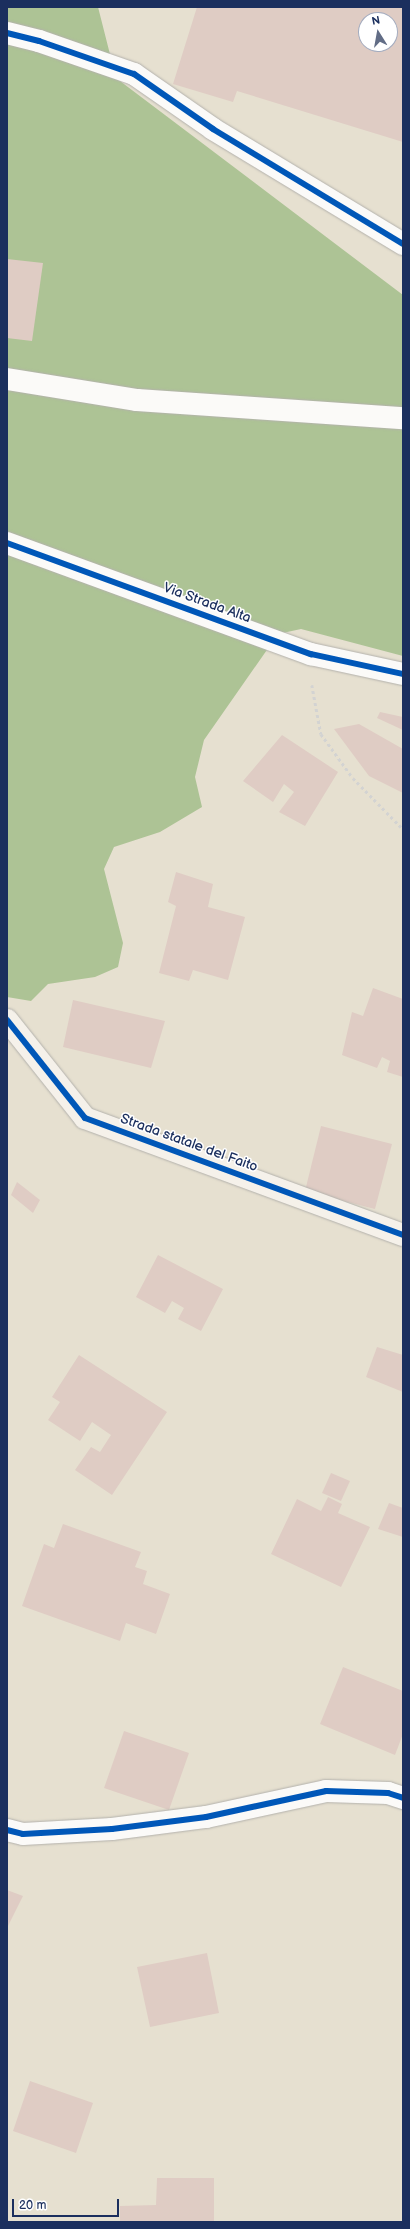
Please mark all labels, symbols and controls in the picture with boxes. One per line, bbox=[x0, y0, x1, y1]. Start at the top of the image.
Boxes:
north arrow bbox=[358, 12, 398, 52]
text: N bbox=[371, 14, 381, 28]
street label: Via Strada Alta bbox=[161, 579, 253, 627]
street label: Strada statale del Faito bbox=[118, 1110, 260, 1176]
scale bar bbox=[14, 2191, 121, 2217]
text: 20 m bbox=[19, 2198, 46, 2213]

